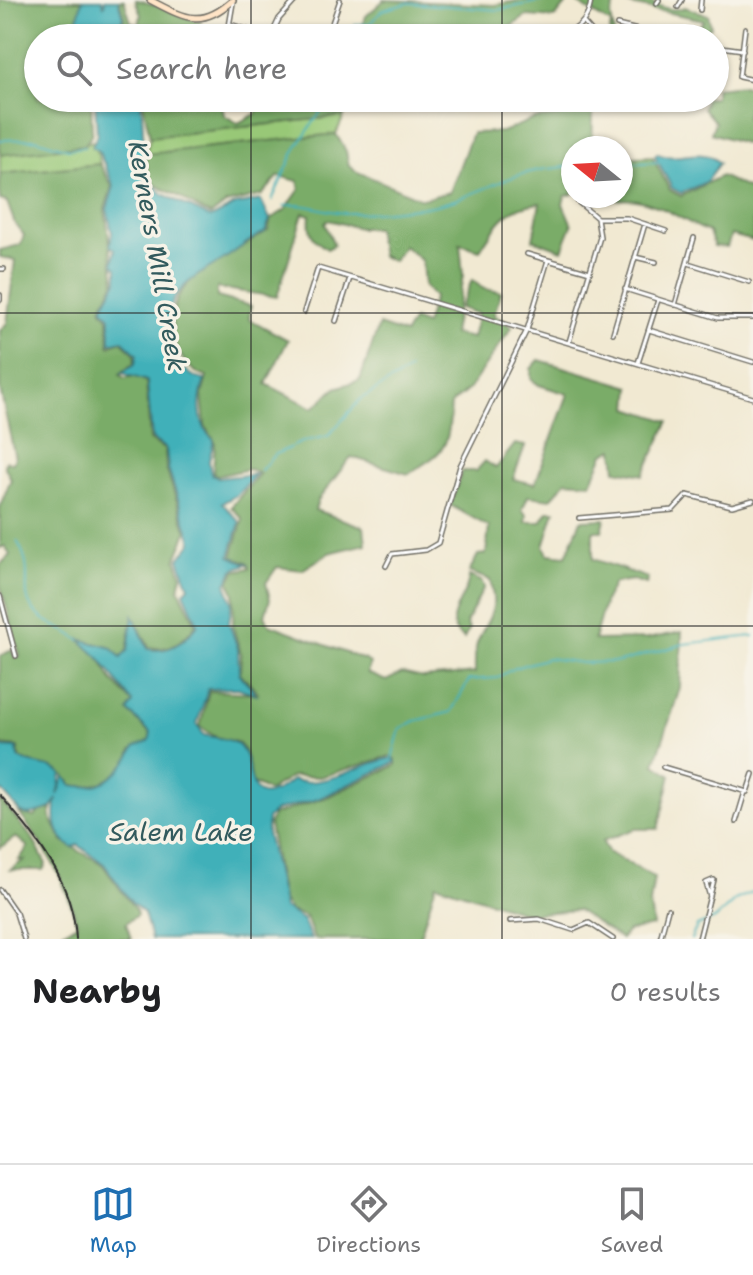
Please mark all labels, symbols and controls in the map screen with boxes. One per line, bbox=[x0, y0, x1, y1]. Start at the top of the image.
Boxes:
search box bbox=[24, 24, 729, 112]
icon: search bbox=[52, 46, 96, 90]
text: Search here bbox=[116, 48, 287, 89]
north arrow bbox=[561, 136, 633, 208]
water label: Kerners Mill Creek bbox=[120, 138, 196, 374]
water label: Salem Lake bbox=[109, 814, 253, 849]
text: Nearby bbox=[32, 968, 162, 1014]
text: 0 results bbox=[609, 974, 721, 1009]
tab: Map bbox=[90, 1182, 137, 1259]
tab: Directions bbox=[316, 1182, 421, 1259]
tab: Saved bbox=[601, 1182, 663, 1259]

